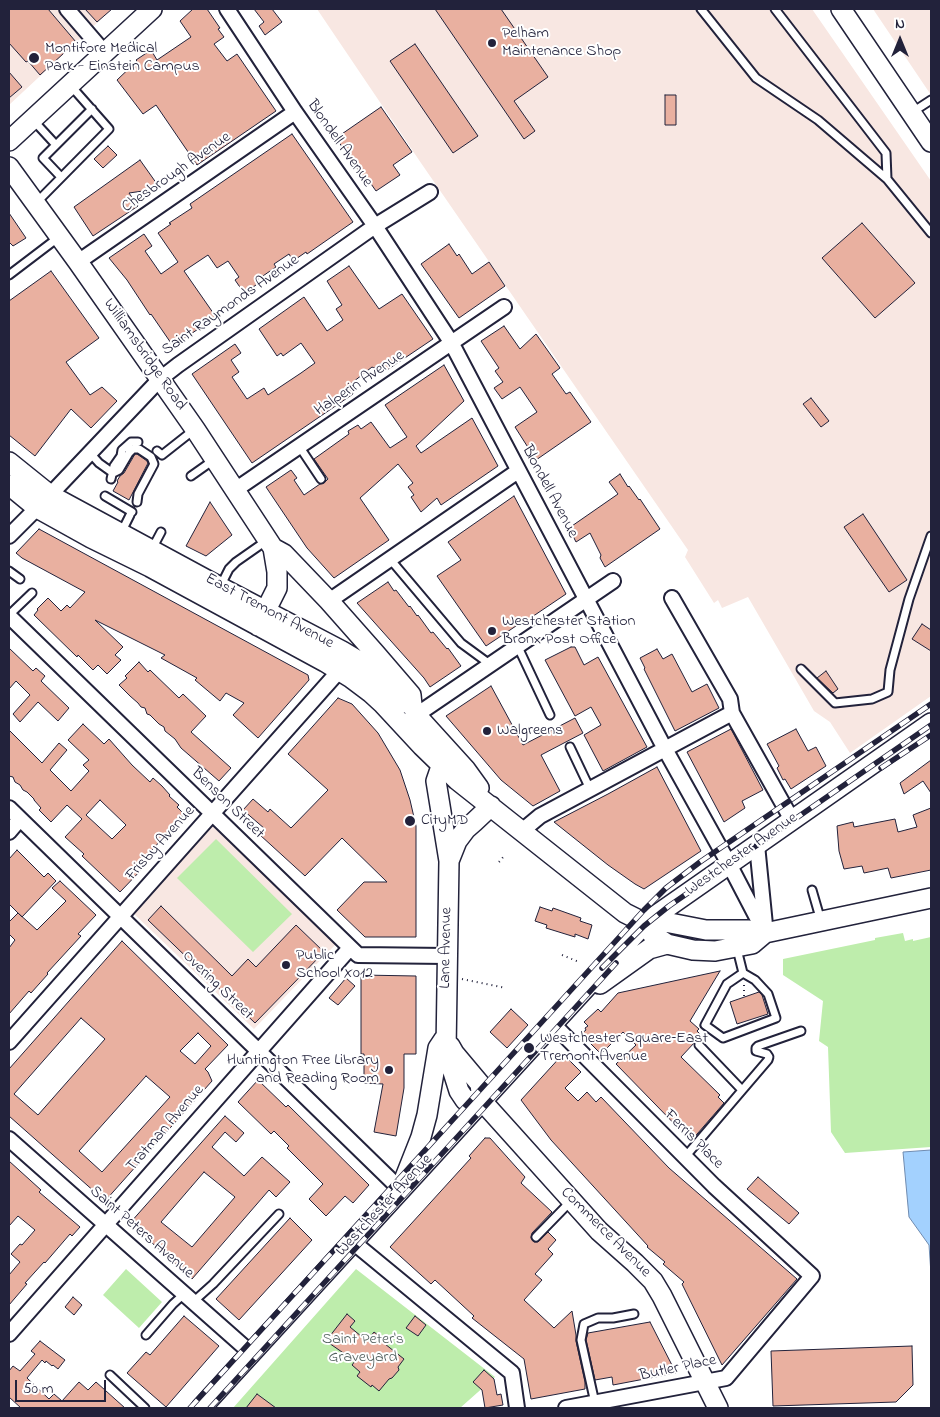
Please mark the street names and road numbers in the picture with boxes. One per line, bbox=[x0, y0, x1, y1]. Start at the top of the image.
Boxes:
street label: Blondell Avenue bbox=[302, 97, 376, 191]
street label: Chesbrough Avenue bbox=[119, 128, 235, 218]
street label: Saint Raymonds Avenue bbox=[159, 251, 303, 361]
street label: Williamsbridge Road bbox=[98, 295, 190, 415]
street label: Halperin Avenue bbox=[311, 347, 409, 421]
street label: Blondell Avenue bbox=[517, 442, 581, 542]
street label: East Tremont Avenue bbox=[201, 570, 337, 654]
street label: Benson Street bbox=[186, 764, 268, 844]
street label: Frisby Avenue bbox=[122, 803, 200, 885]
street label: Westchester Avenue bbox=[682, 809, 802, 901]
street label: Lane Avenue bbox=[437, 907, 457, 989]
street label: Overing Street bbox=[177, 947, 257, 1025]
street label: Tratman Avenue bbox=[123, 1082, 209, 1176]
street label: Ferris Place bbox=[659, 1106, 727, 1174]
street label: Westchester Avenue bbox=[333, 1151, 437, 1261]
street label: Saint Peters Avenue bbox=[85, 1182, 197, 1284]
street label: Commerce Avenue bbox=[556, 1184, 654, 1282]
street label: Butler Place bbox=[638, 1352, 718, 1386]

